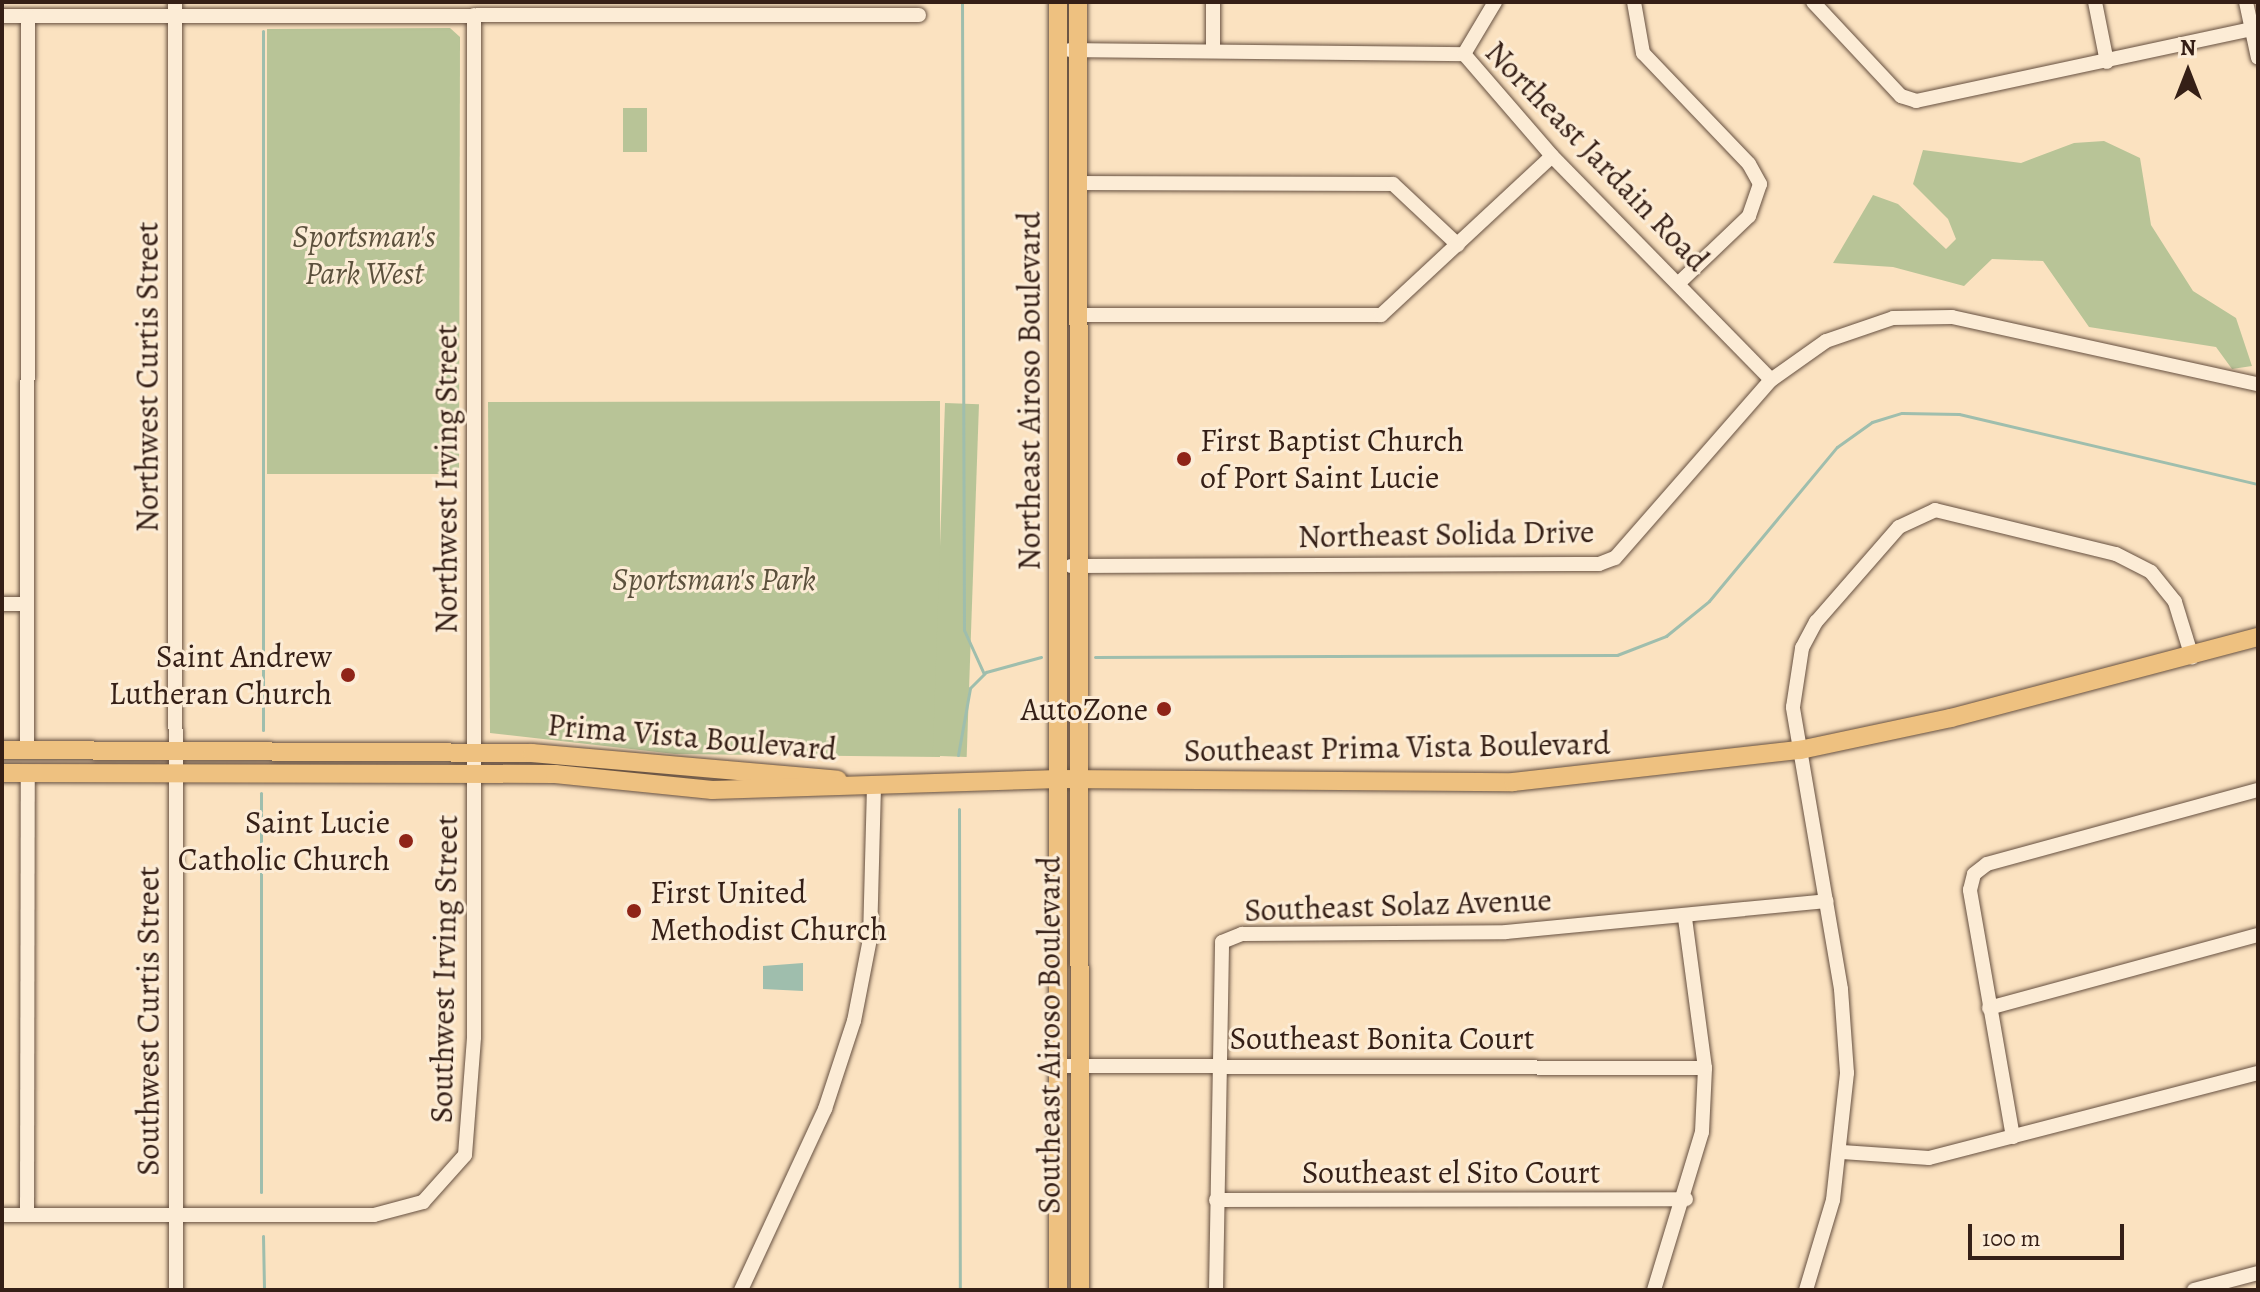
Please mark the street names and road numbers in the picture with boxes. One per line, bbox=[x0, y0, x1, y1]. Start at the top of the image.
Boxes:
street label: Northeast Jardain Road bbox=[1477, 33, 1717, 279]
street label: Northeast Airoso Boulevard bbox=[1010, 211, 1048, 571]
street label: Northwest Curtis Street bbox=[128, 222, 166, 532]
street label: Northwest Irving Street bbox=[427, 324, 465, 634]
street label: Northeast Solida Drive bbox=[1297, 512, 1595, 556]
street label: Prima Vista Boulevard bbox=[546, 705, 838, 769]
street label: Southeast Prima Vista Boulevard bbox=[1183, 724, 1611, 770]
street label: Southwest Irving Street bbox=[422, 814, 466, 1124]
street label: Southeast Airoso Boulevard bbox=[1030, 856, 1068, 1214]
street label: Southwest Curtis Street bbox=[129, 866, 167, 1176]
street label: Southeast Solaz Avenue bbox=[1244, 880, 1552, 930]
street label: Southeast Bonita Court bbox=[1230, 1019, 1534, 1057]
street label: Southeast el Sito Court bbox=[1302, 1153, 1600, 1191]

